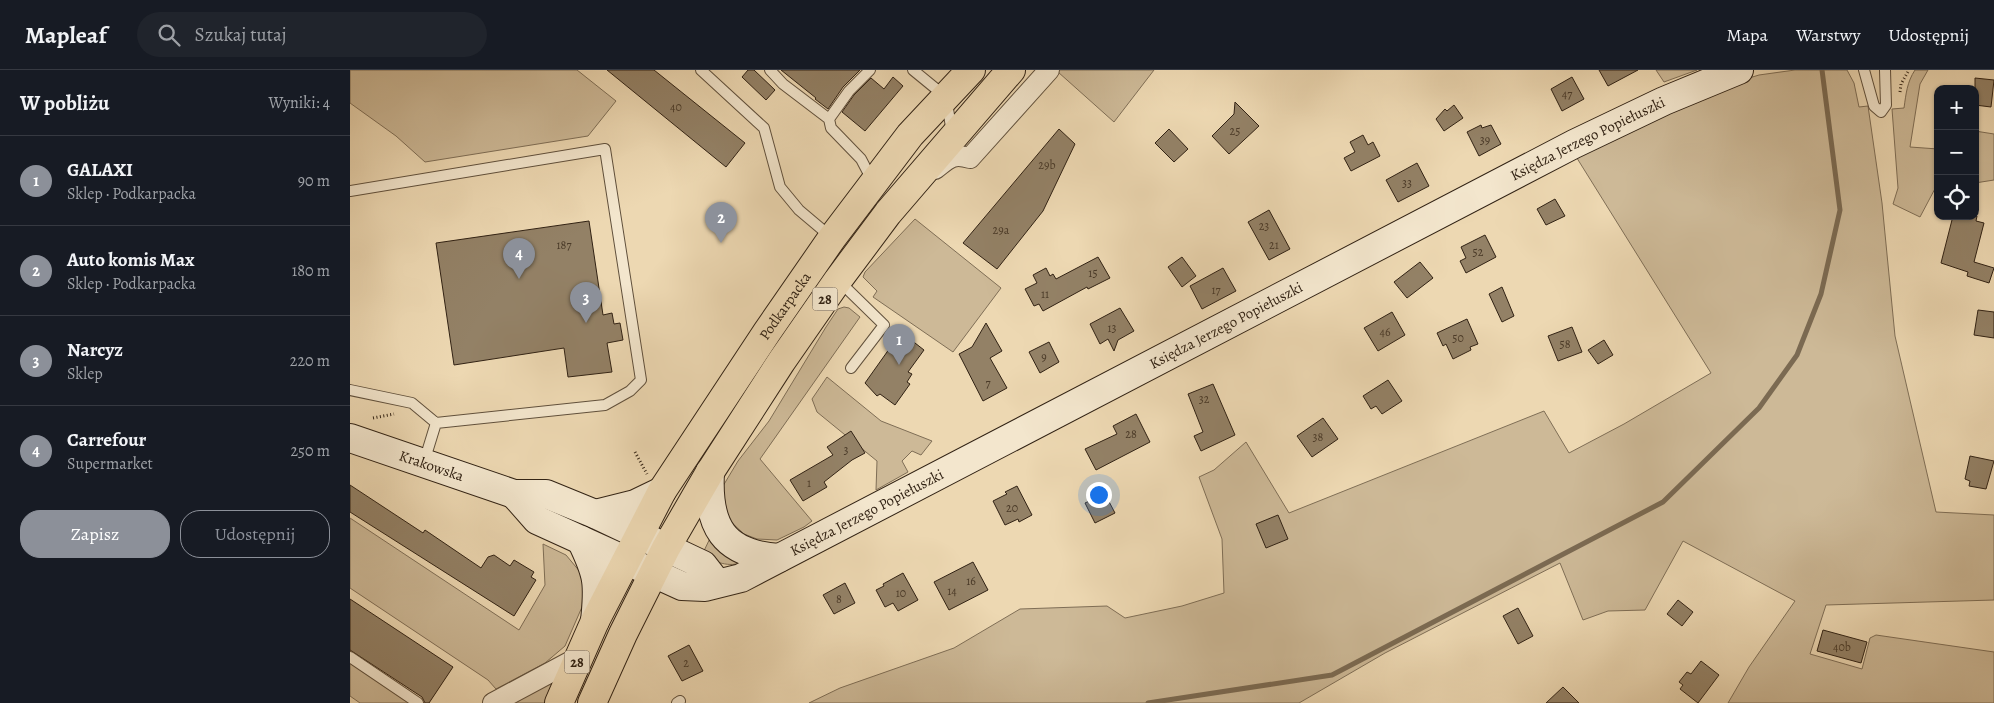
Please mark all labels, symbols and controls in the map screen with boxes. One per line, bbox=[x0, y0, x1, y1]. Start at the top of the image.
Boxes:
search box bbox=[137, 12, 487, 57]
text: Mapleaf bbox=[25, 19, 107, 51]
icon: search bbox=[155, 21, 183, 49]
text: Szukaj tutaj bbox=[195, 22, 287, 48]
text: Mapa bbox=[1727, 23, 1768, 47]
text: Warstwy bbox=[1796, 23, 1860, 47]
text: Udostępnij bbox=[1888, 23, 1969, 47]
map controls bbox=[1934, 85, 1979, 220]
button: + bbox=[1934, 85, 1979, 130]
house number: 47 bbox=[1562, 86, 1573, 102]
text: W pobliżu bbox=[20, 89, 109, 117]
text: Wyniki: 4 bbox=[268, 92, 330, 114]
street label: Księdza Jerzego Popiełuszki bbox=[1507, 92, 1668, 186]
house number: 40 bbox=[670, 99, 682, 115]
house number: 25 bbox=[1230, 123, 1240, 139]
button: − bbox=[1934, 130, 1979, 175]
house number: 39 bbox=[1480, 132, 1490, 148]
text: GALAXI bbox=[67, 157, 133, 183]
house number: 29b bbox=[1038, 157, 1056, 173]
text: 1 bbox=[33, 170, 39, 192]
text: 90 m bbox=[298, 170, 330, 192]
house number: 33 bbox=[1402, 175, 1412, 191]
button: locate bbox=[1934, 175, 1979, 220]
text: Sklep · Podkarpacka bbox=[67, 183, 196, 205]
pin: 2 bbox=[705, 202, 737, 243]
house number: 23 bbox=[1259, 218, 1269, 234]
house number: 29a bbox=[993, 222, 1010, 238]
house number: 187 bbox=[557, 237, 572, 253]
house number: 21 bbox=[1269, 237, 1279, 253]
pin: 4 bbox=[503, 238, 535, 279]
house number: 52 bbox=[1473, 244, 1484, 260]
text: Auto komis Max bbox=[67, 247, 195, 273]
text: 2 bbox=[32, 260, 40, 282]
text: 180 m bbox=[292, 260, 330, 282]
house number: 15 bbox=[1088, 265, 1098, 281]
street label: Podkarpacka bbox=[754, 268, 816, 344]
text: Sklep · Podkarpacka bbox=[67, 273, 196, 295]
street label: Księdza Jerzego Popiełuszki bbox=[1146, 277, 1306, 374]
pin: 3 bbox=[570, 282, 602, 323]
house number: 17 bbox=[1211, 282, 1222, 298]
house number: 11 bbox=[1041, 286, 1049, 302]
road number: 28 bbox=[812, 288, 838, 310]
house number: 13 bbox=[1107, 320, 1117, 336]
pin: 1 bbox=[883, 324, 915, 365]
house number: 46 bbox=[1380, 324, 1391, 340]
house number: 50 bbox=[1452, 330, 1464, 346]
house number: 58 bbox=[1560, 336, 1571, 352]
text: Narcyz bbox=[67, 337, 123, 363]
house number: 9 bbox=[1041, 349, 1047, 365]
text: 3 bbox=[33, 350, 39, 372]
text: 220 m bbox=[290, 350, 330, 372]
text: Sklep bbox=[67, 363, 103, 385]
house number: 7 bbox=[985, 375, 991, 391]
house number: 32 bbox=[1199, 391, 1210, 407]
house number: 28 bbox=[1125, 426, 1137, 442]
text: Carrefour bbox=[67, 427, 146, 453]
house number: 38 bbox=[1313, 429, 1324, 445]
text: 4 bbox=[32, 440, 40, 462]
text: 250 m bbox=[291, 440, 330, 462]
house number: 3 bbox=[844, 442, 849, 458]
street label: Krakowska bbox=[396, 445, 466, 486]
text: Supermarket bbox=[67, 453, 153, 475]
street label: Księdza Jerzego Popiełuszki bbox=[787, 464, 947, 561]
house number: 1 bbox=[807, 475, 811, 491]
your location bbox=[1086, 482, 1112, 508]
house number: 20 bbox=[1006, 500, 1018, 516]
button: Zapisz bbox=[20, 510, 170, 558]
button: Udostępnij bbox=[180, 510, 330, 558]
house number: 16 bbox=[966, 573, 976, 589]
house number: 14 bbox=[947, 583, 957, 599]
house number: 10 bbox=[896, 585, 906, 601]
house number: 8 bbox=[836, 591, 842, 607]
house number: 40b bbox=[1833, 639, 1851, 655]
road number: 28 bbox=[564, 650, 590, 674]
house number: 2 bbox=[683, 655, 689, 671]

